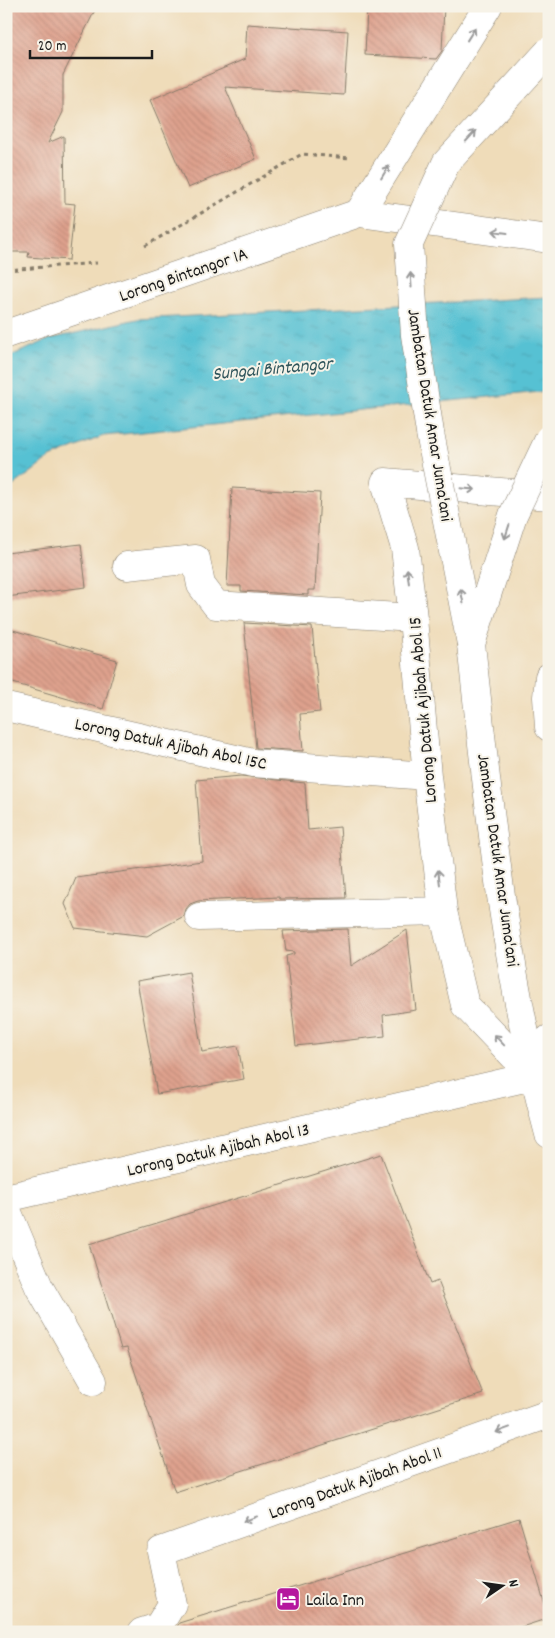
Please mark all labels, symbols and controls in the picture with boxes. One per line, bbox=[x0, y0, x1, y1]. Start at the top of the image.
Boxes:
one-way arrow bbox=[466, 27, 476, 41]
scale bar bbox=[30, 28, 152, 60]
text: 20 m bbox=[38, 36, 66, 58]
one-way arrow bbox=[465, 129, 477, 142]
one-way arrow bbox=[380, 165, 390, 179]
one-way arrow bbox=[493, 227, 509, 237]
street label: Lorong Bintangor 1A bbox=[116, 243, 252, 310]
one-way arrow bbox=[407, 273, 416, 289]
street label: Jambatan Datuk Amar Juma'ani bbox=[399, 307, 458, 523]
water label: Sungai Bintangor bbox=[211, 352, 335, 389]
one-way arrow bbox=[459, 484, 475, 494]
one-way arrow bbox=[502, 523, 512, 539]
one-way arrow bbox=[403, 568, 413, 584]
one-way arrow bbox=[456, 588, 466, 604]
street label: Lorong Datuk Ajibah Abol 15 bbox=[404, 616, 445, 804]
street label: Lorong Datuk Ajibah Abol 15C bbox=[72, 713, 269, 778]
street label: Jambatan Datuk Amar Juma'ani bbox=[469, 752, 524, 968]
one-way arrow bbox=[434, 869, 444, 885]
one-way arrow bbox=[493, 1034, 505, 1047]
street label: Lorong Datuk Ajibah Abol 13 bbox=[125, 1118, 312, 1185]
one-way arrow bbox=[495, 1426, 511, 1435]
street label: Lorong Datuk Ajibah Abol 11 bbox=[266, 1441, 446, 1527]
one-way arrow bbox=[243, 1515, 259, 1524]
north arrow bbox=[478, 1560, 528, 1610]
text: N bbox=[502, 1578, 523, 1589]
hotel icon: Laila Inn bbox=[275, 1586, 301, 1612]
place label: Laila Inn bbox=[306, 1589, 364, 1614]

